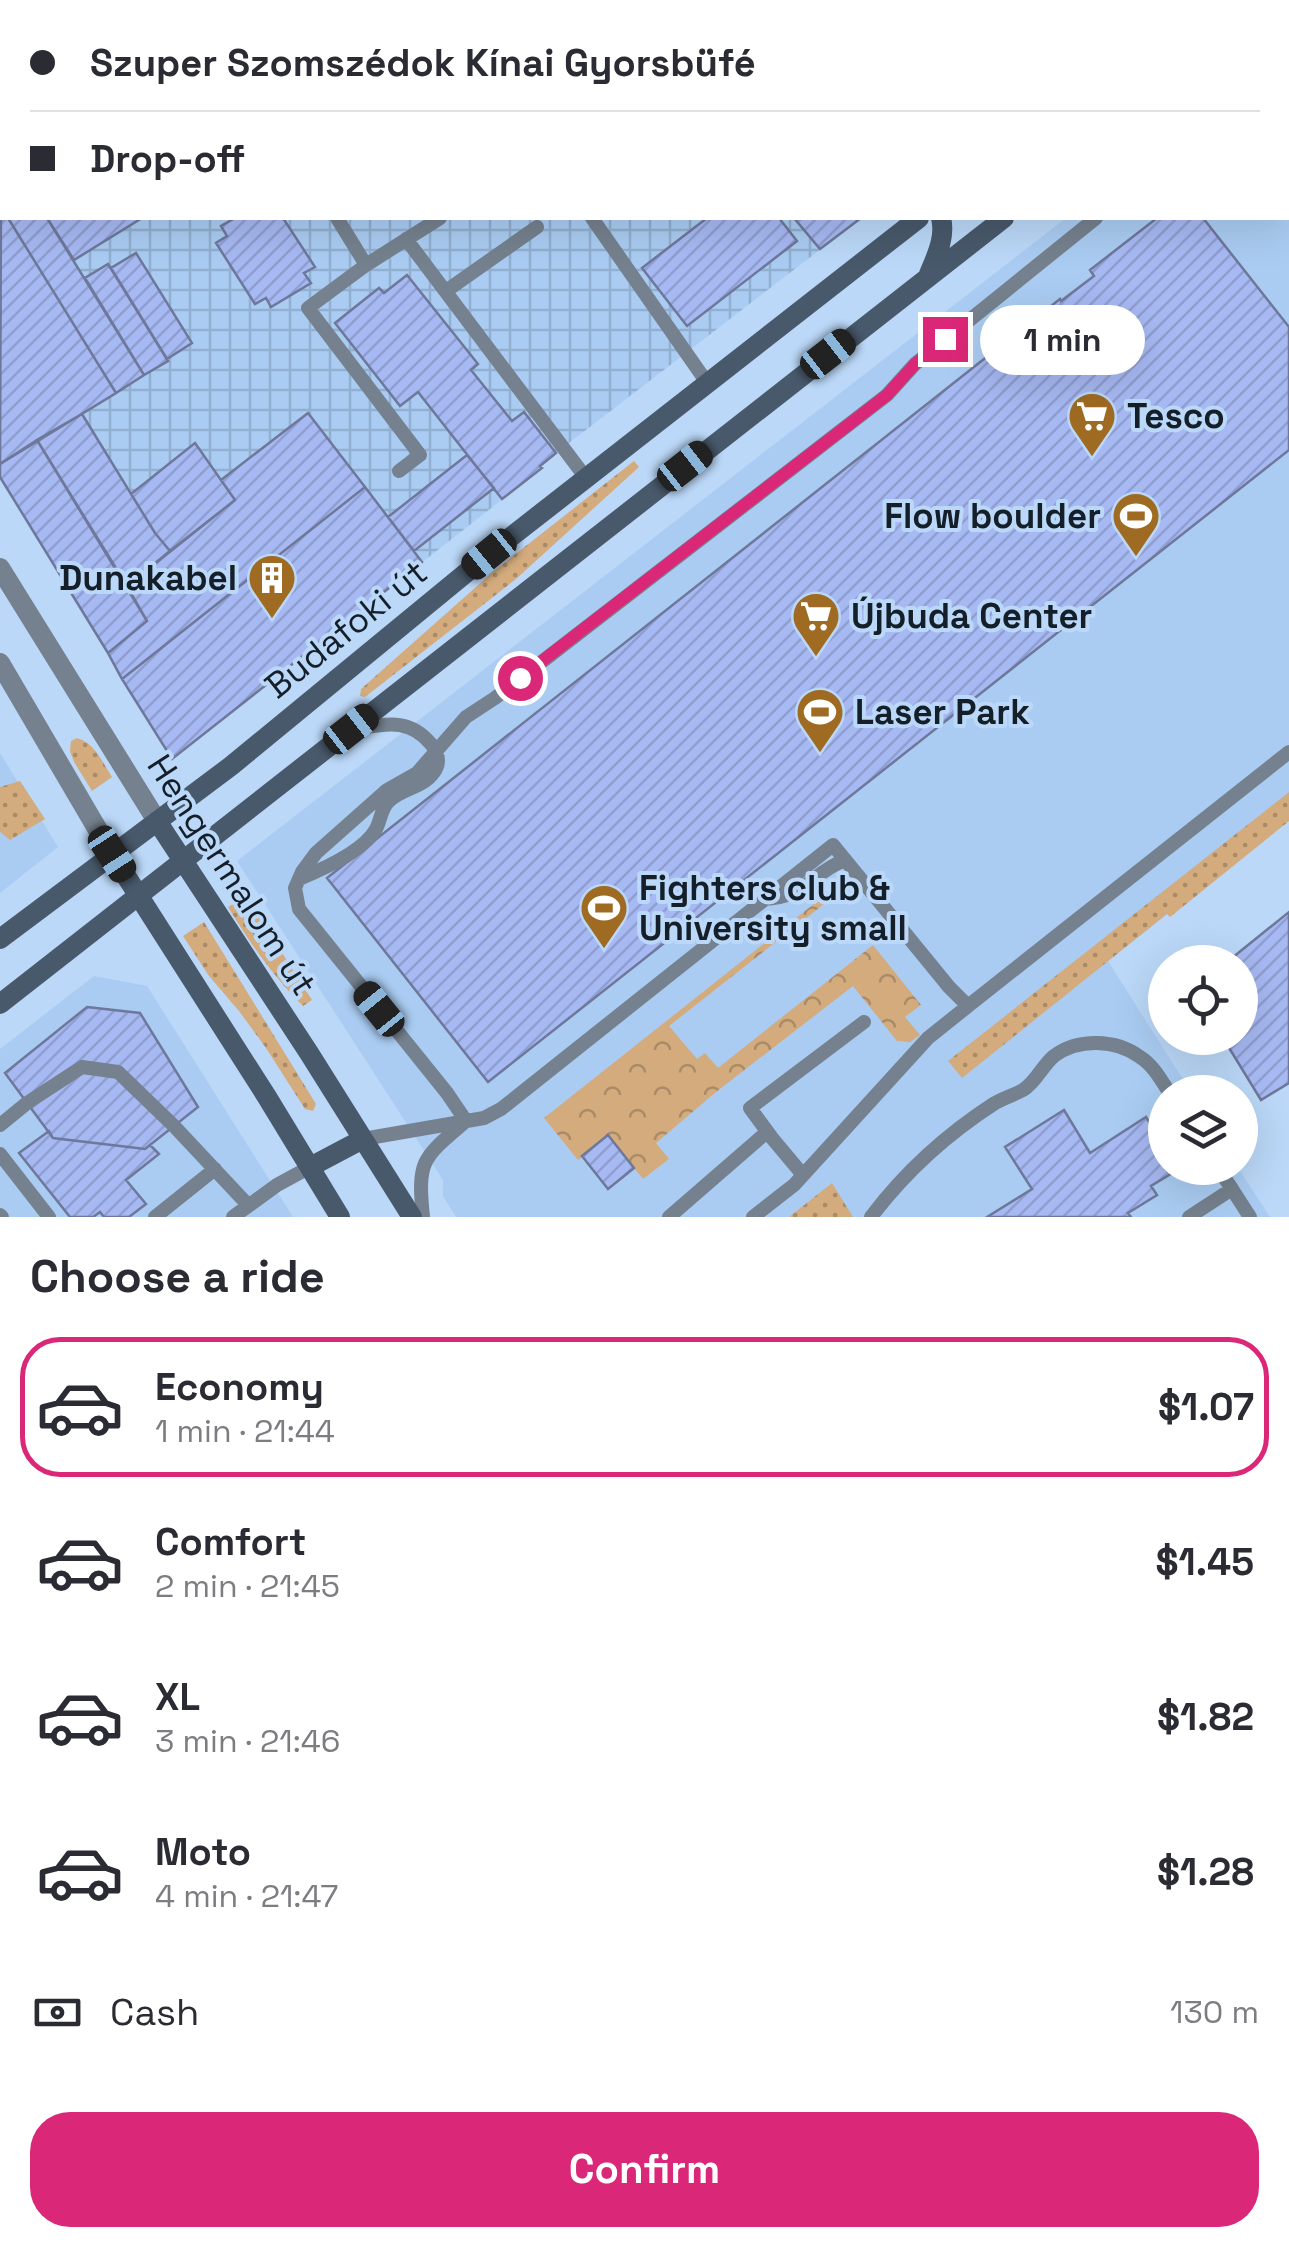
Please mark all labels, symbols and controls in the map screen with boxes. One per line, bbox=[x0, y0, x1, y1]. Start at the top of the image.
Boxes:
text: Szuper Szomszédok Kínai Gyorsbüfé bbox=[90, 39, 756, 87]
text: Drop-off bbox=[90, 135, 245, 183]
callout: 1 min bbox=[980, 304, 1145, 374]
route end bbox=[923, 317, 968, 362]
text: 1 min bbox=[1023, 320, 1102, 360]
car bbox=[795, 324, 861, 384]
supermarket icon: Tesco bbox=[1066, 390, 1118, 458]
place label: Tesco bbox=[1127, 394, 1225, 438]
car bbox=[652, 436, 718, 496]
sports icon: Flow boulder bbox=[1110, 490, 1162, 558]
place label: Flow boulder bbox=[884, 494, 1101, 538]
car bbox=[456, 523, 522, 585]
street label: Budafoki út bbox=[256, 550, 436, 708]
building icon: Dunakabel bbox=[246, 552, 298, 620]
place label: Dunakabel bbox=[59, 556, 237, 600]
supermarket icon: Újbuda Center bbox=[790, 590, 842, 658]
place label: Újbuda Center bbox=[851, 594, 1092, 638]
route start bbox=[498, 656, 543, 701]
sports icon: Laser Park bbox=[794, 686, 846, 754]
place label: Laser Park bbox=[855, 690, 1030, 734]
car bbox=[318, 699, 384, 759]
street label: Hengermalom út bbox=[138, 746, 326, 1004]
car bbox=[83, 821, 141, 887]
place label: Fighters club & University small bbox=[639, 866, 907, 950]
sports icon: Fighters club & University small bbox=[578, 882, 630, 950]
map controls bbox=[1148, 945, 1258, 1185]
button: locate bbox=[1148, 945, 1258, 1055]
car bbox=[348, 976, 410, 1042]
button: layers bbox=[1148, 1075, 1258, 1185]
text: Choose a ride bbox=[30, 1248, 325, 1305]
icon: car bbox=[35, 1362, 125, 1452]
text: Economy bbox=[155, 1363, 324, 1411]
text: $1.07 bbox=[1158, 1383, 1254, 1431]
text: 1 min · 21:44 bbox=[155, 1411, 335, 1451]
icon: car bbox=[35, 1517, 125, 1607]
text: Comfort bbox=[155, 1518, 306, 1566]
text: $1.45 bbox=[1156, 1538, 1254, 1586]
text: 2 min · 21:45 bbox=[155, 1566, 340, 1606]
icon: car bbox=[35, 1672, 125, 1762]
text: XL bbox=[155, 1673, 200, 1721]
text: $1.82 bbox=[1157, 1693, 1254, 1741]
text: 3 min · 21:46 bbox=[155, 1721, 340, 1761]
icon: car bbox=[35, 1827, 125, 1917]
text: Moto bbox=[155, 1828, 251, 1876]
text: $1.28 bbox=[1157, 1848, 1254, 1896]
text: 4 min · 21:47 bbox=[155, 1876, 338, 1916]
icon: cash bbox=[30, 1985, 85, 2040]
text: Cash bbox=[110, 1988, 199, 2036]
text: 130 m bbox=[1170, 1992, 1259, 2032]
button: Confirm bbox=[30, 2112, 1259, 2227]

